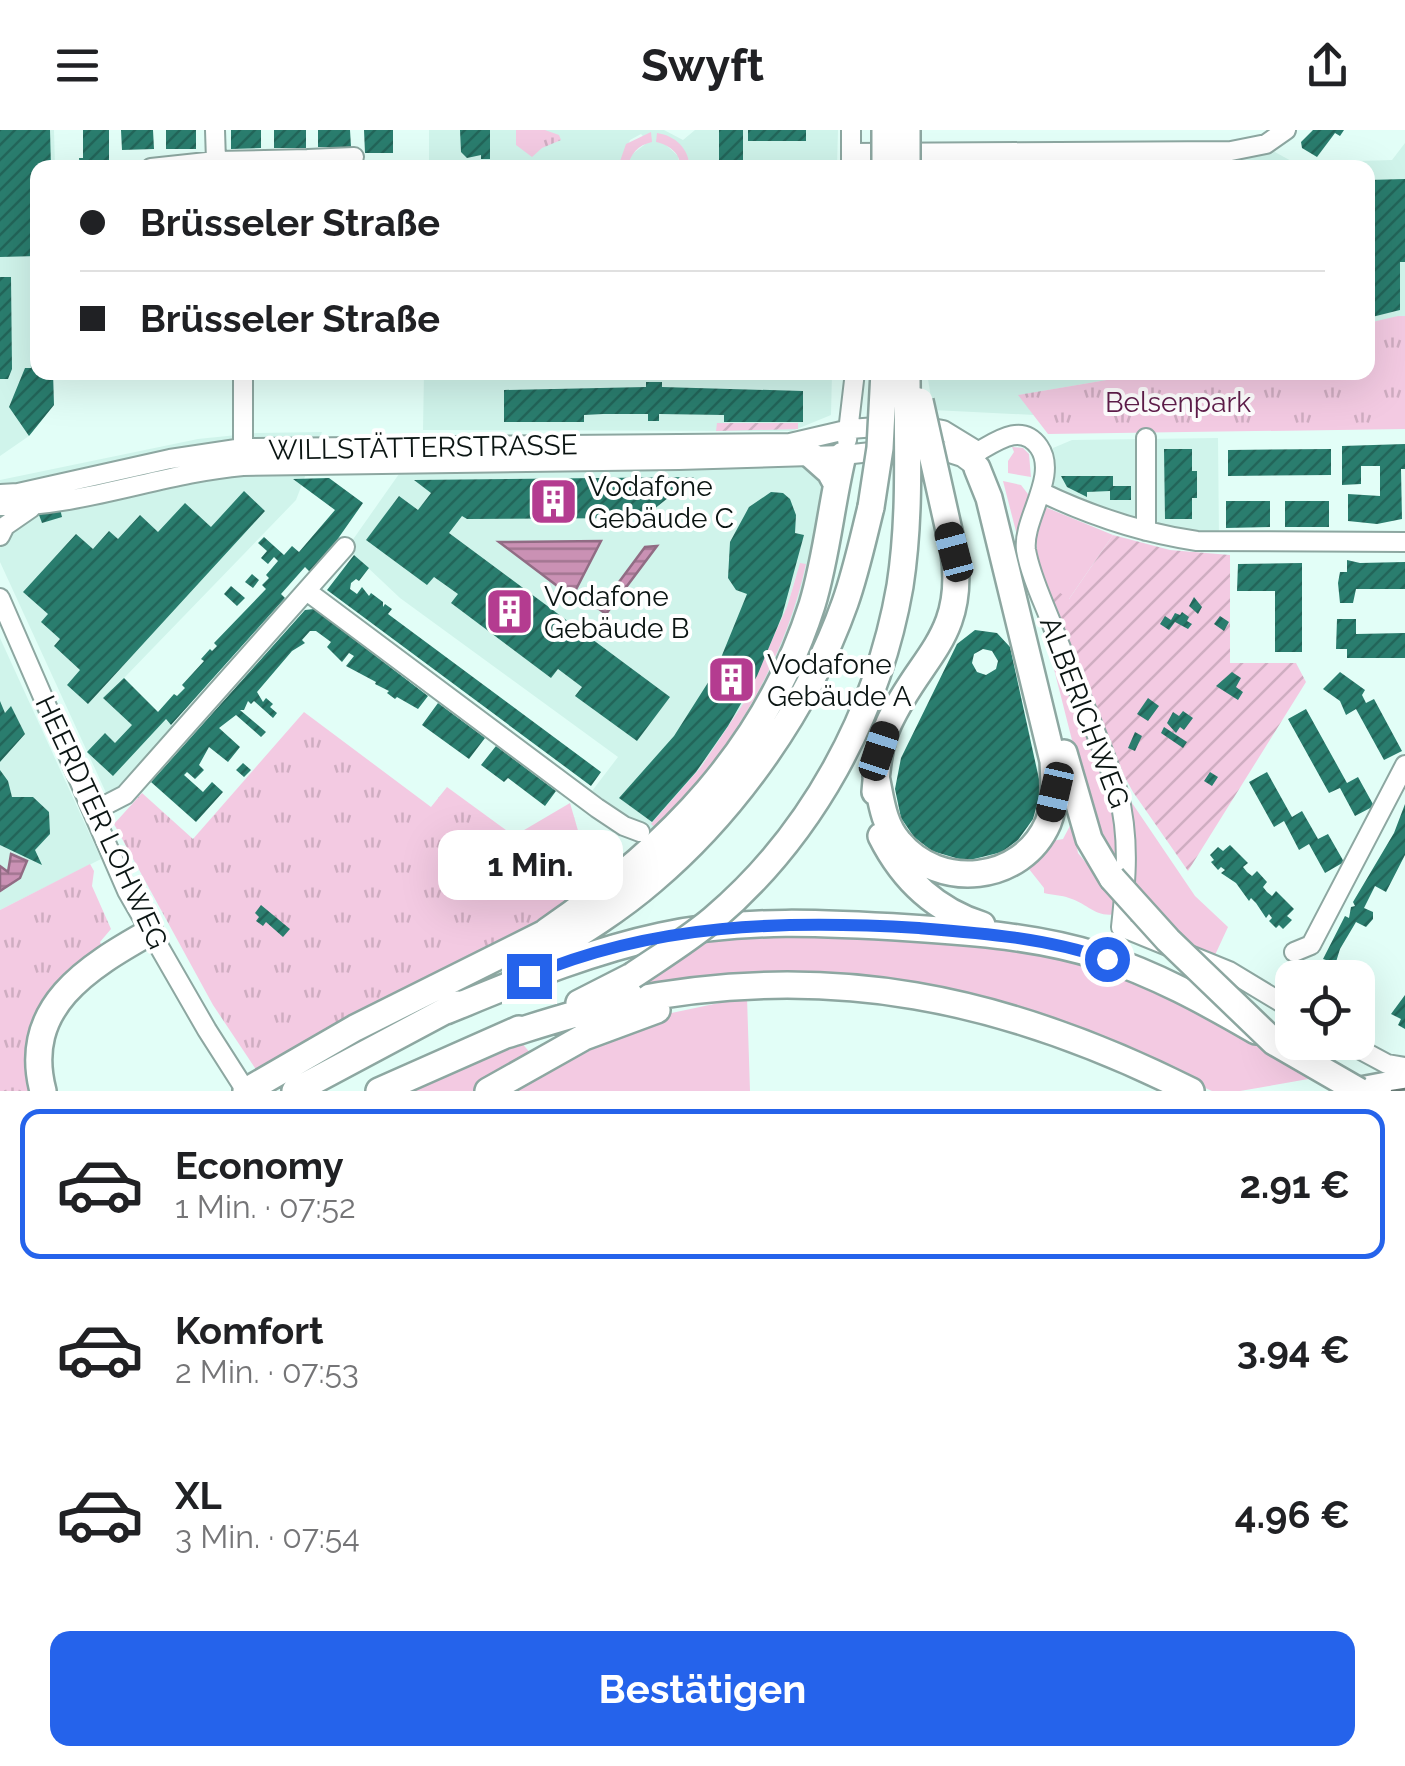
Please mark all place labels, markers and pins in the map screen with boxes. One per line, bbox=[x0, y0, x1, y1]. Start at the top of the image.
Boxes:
place label: Vodafone Gebäude C bbox=[588, 470, 734, 535]
building icon: Vodafone Gebäude C bbox=[527, 476, 579, 528]
place label: Vodafone Gebäude B bbox=[544, 580, 689, 645]
building icon: Vodafone Gebäude B bbox=[483, 586, 535, 638]
place label: Vodafone Gebäude A bbox=[767, 648, 912, 713]
building icon: Vodafone Gebäude A bbox=[706, 654, 758, 706]

